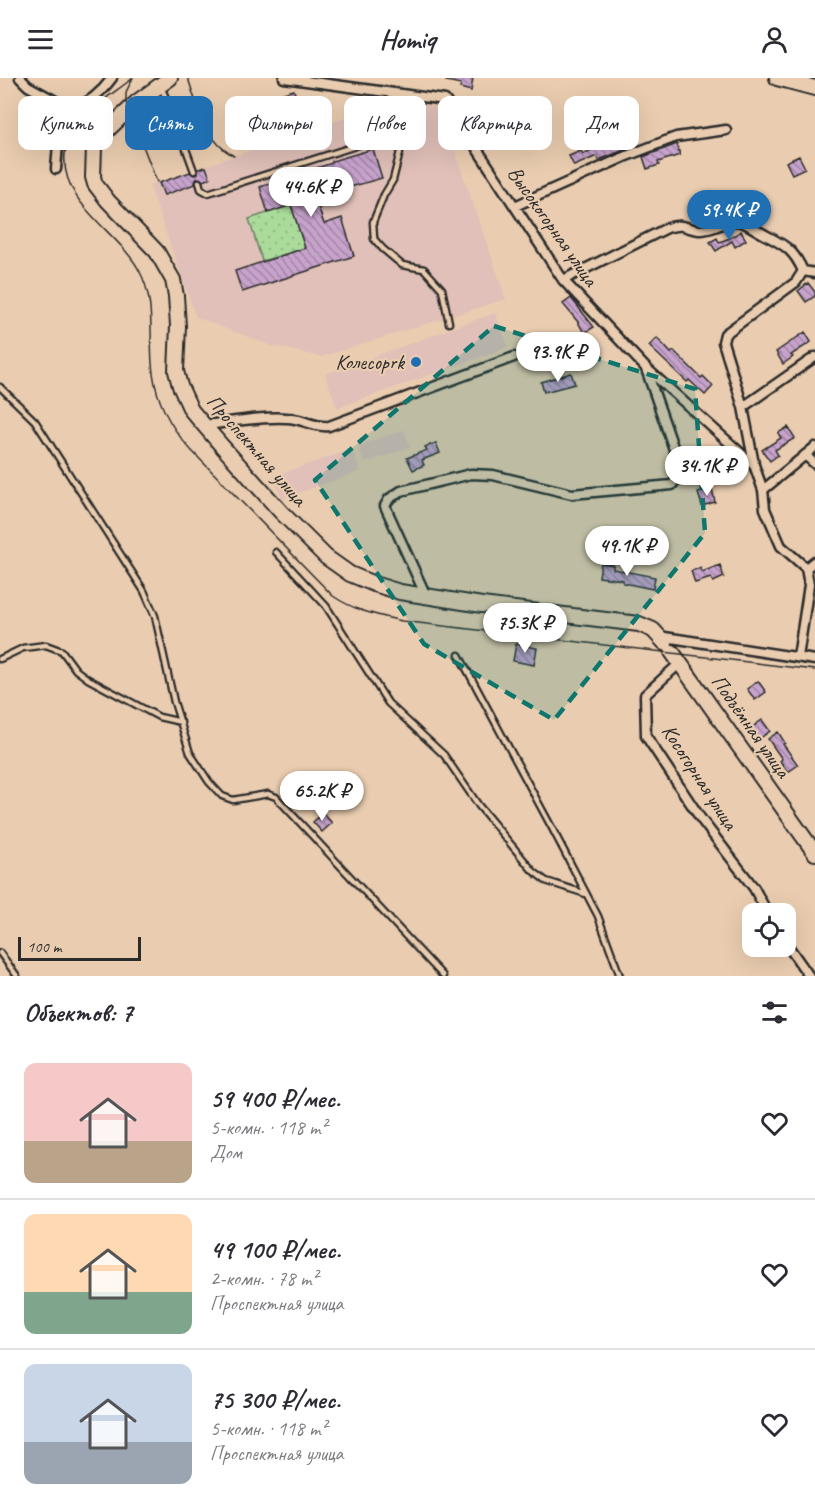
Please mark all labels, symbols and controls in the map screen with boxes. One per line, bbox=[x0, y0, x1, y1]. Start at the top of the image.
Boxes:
text: Homiq bbox=[379, 22, 436, 56]
icon: menu bbox=[24, 23, 57, 56]
icon: person bbox=[758, 23, 791, 56]
chip: Купить bbox=[18, 96, 113, 150]
chip: Снять bbox=[125, 96, 213, 150]
chip: Фильтры bbox=[225, 96, 332, 150]
chip: Новое bbox=[344, 96, 426, 150]
chip: Квартира bbox=[438, 96, 552, 150]
chip: Дом bbox=[564, 96, 639, 150]
street label: Высокогорная улица bbox=[502, 161, 605, 292]
pin: 44.6K ₽ bbox=[256, 167, 366, 218]
text: 44.6K ₽ bbox=[283, 174, 339, 199]
pin: 59.4K ₽ bbox=[674, 190, 784, 241]
text: 59.4K ₽ bbox=[701, 197, 757, 222]
pin: 93.9K ₽ bbox=[503, 332, 613, 383]
text: 93.9K ₽ bbox=[530, 339, 586, 364]
place label: Колесоprk bbox=[335, 349, 405, 375]
marker: Колесоprk bbox=[409, 355, 423, 369]
street label: Проспектная улица bbox=[201, 389, 314, 513]
pin: 34.1K ₽ bbox=[652, 446, 762, 497]
text: 34.1K ₽ bbox=[679, 453, 735, 478]
pin: 49.1K ₽ bbox=[572, 526, 682, 577]
text: 49.1K ₽ bbox=[599, 533, 655, 558]
pin: 75.3K ₽ bbox=[470, 603, 580, 654]
text: 75.3K ₽ bbox=[497, 610, 553, 635]
street label: Подъёмная улица bbox=[706, 669, 797, 784]
street label: Косогорная улица bbox=[656, 719, 745, 836]
pin: 65.2K ₽ bbox=[267, 771, 377, 822]
text: 65.2K ₽ bbox=[294, 778, 350, 803]
map controls bbox=[742, 903, 796, 957]
button: locate bbox=[742, 903, 796, 957]
scale bar bbox=[18, 934, 141, 962]
text: 100 m bbox=[27, 937, 61, 957]
text: Объектов: 7 bbox=[24, 996, 133, 1029]
icon: filters bbox=[758, 996, 791, 1029]
text: 59 400 ₽/мес. bbox=[210, 1082, 340, 1115]
icon: home bbox=[72, 1087, 144, 1159]
icon: heart bbox=[758, 1107, 791, 1140]
text: 5-комн. · 118 m² bbox=[210, 1115, 327, 1140]
text: Дом bbox=[210, 1140, 242, 1165]
text: 49 100 ₽/мес. bbox=[210, 1233, 341, 1266]
icon: home bbox=[72, 1238, 144, 1310]
icon: heart bbox=[758, 1258, 791, 1291]
text: 2-комн. · 78 m² bbox=[210, 1266, 318, 1291]
text: Проспектная улица bbox=[210, 1291, 343, 1316]
text: 75 300 ₽/мес. bbox=[210, 1383, 340, 1416]
icon: home bbox=[72, 1388, 144, 1460]
icon: heart bbox=[758, 1408, 791, 1441]
text: 5-комн. · 118 m² bbox=[210, 1416, 327, 1441]
text: Проспектная улица bbox=[210, 1441, 343, 1466]

